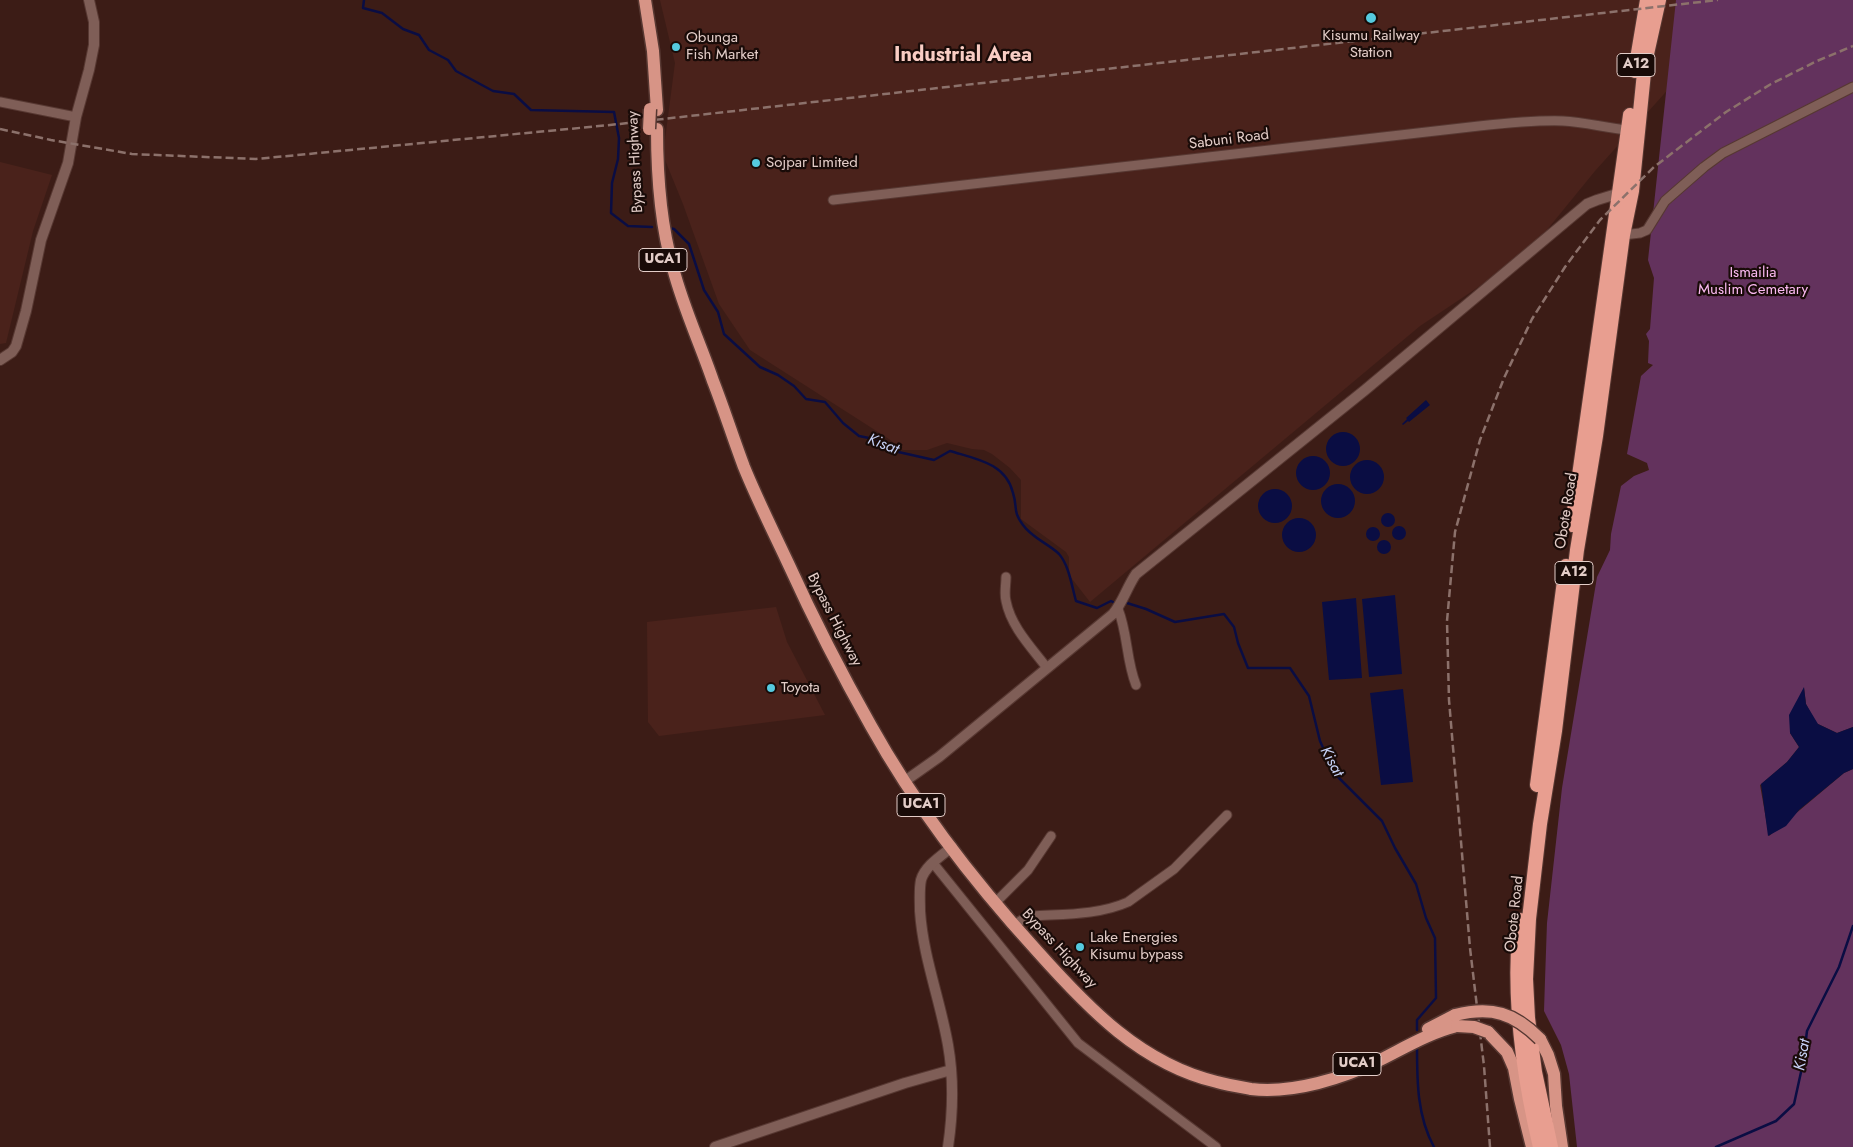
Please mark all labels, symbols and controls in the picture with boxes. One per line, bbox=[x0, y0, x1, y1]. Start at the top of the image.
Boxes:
marker: Kisumu Railway Station bbox=[1364, 11, 1378, 25]
place label: Kisumu Railway Station bbox=[1322, 27, 1420, 62]
place label: Obunga Fish Market bbox=[686, 29, 758, 64]
marker: Obunga Fish Market bbox=[670, 41, 682, 53]
district label: Industrial Area bbox=[894, 44, 1032, 68]
road number: A12 bbox=[1617, 54, 1655, 76]
street label: Bypass Highway bbox=[624, 110, 648, 214]
street label: Sabuni Road bbox=[1188, 126, 1270, 154]
place label: Sojpar Limited bbox=[766, 154, 858, 172]
marker: Sojpar Limited bbox=[750, 157, 762, 169]
road number: UCA1 bbox=[639, 248, 687, 272]
park label: Ismailia Muslim Cemetary bbox=[1698, 264, 1808, 299]
water label: Kisat bbox=[865, 430, 901, 460]
street label: Obote Road bbox=[1552, 472, 1582, 550]
road number: A12 bbox=[1555, 562, 1593, 584]
street label: Bypass Highway bbox=[803, 570, 865, 670]
place label: Toyota bbox=[781, 679, 820, 697]
marker: Toyota bbox=[765, 682, 777, 694]
water label: Kisat bbox=[1315, 744, 1347, 780]
road number: UCA1 bbox=[897, 794, 945, 816]
street label: Obote Road bbox=[1502, 875, 1528, 953]
street label: Bypass Highway bbox=[1018, 905, 1100, 993]
place label: Lake Energies Kisumu bypass bbox=[1090, 929, 1183, 964]
marker: Lake Energies Kisumu bypass bbox=[1074, 941, 1086, 953]
water label: Kisat bbox=[1791, 1038, 1815, 1072]
road number: UCA1 bbox=[1333, 1052, 1381, 1076]

